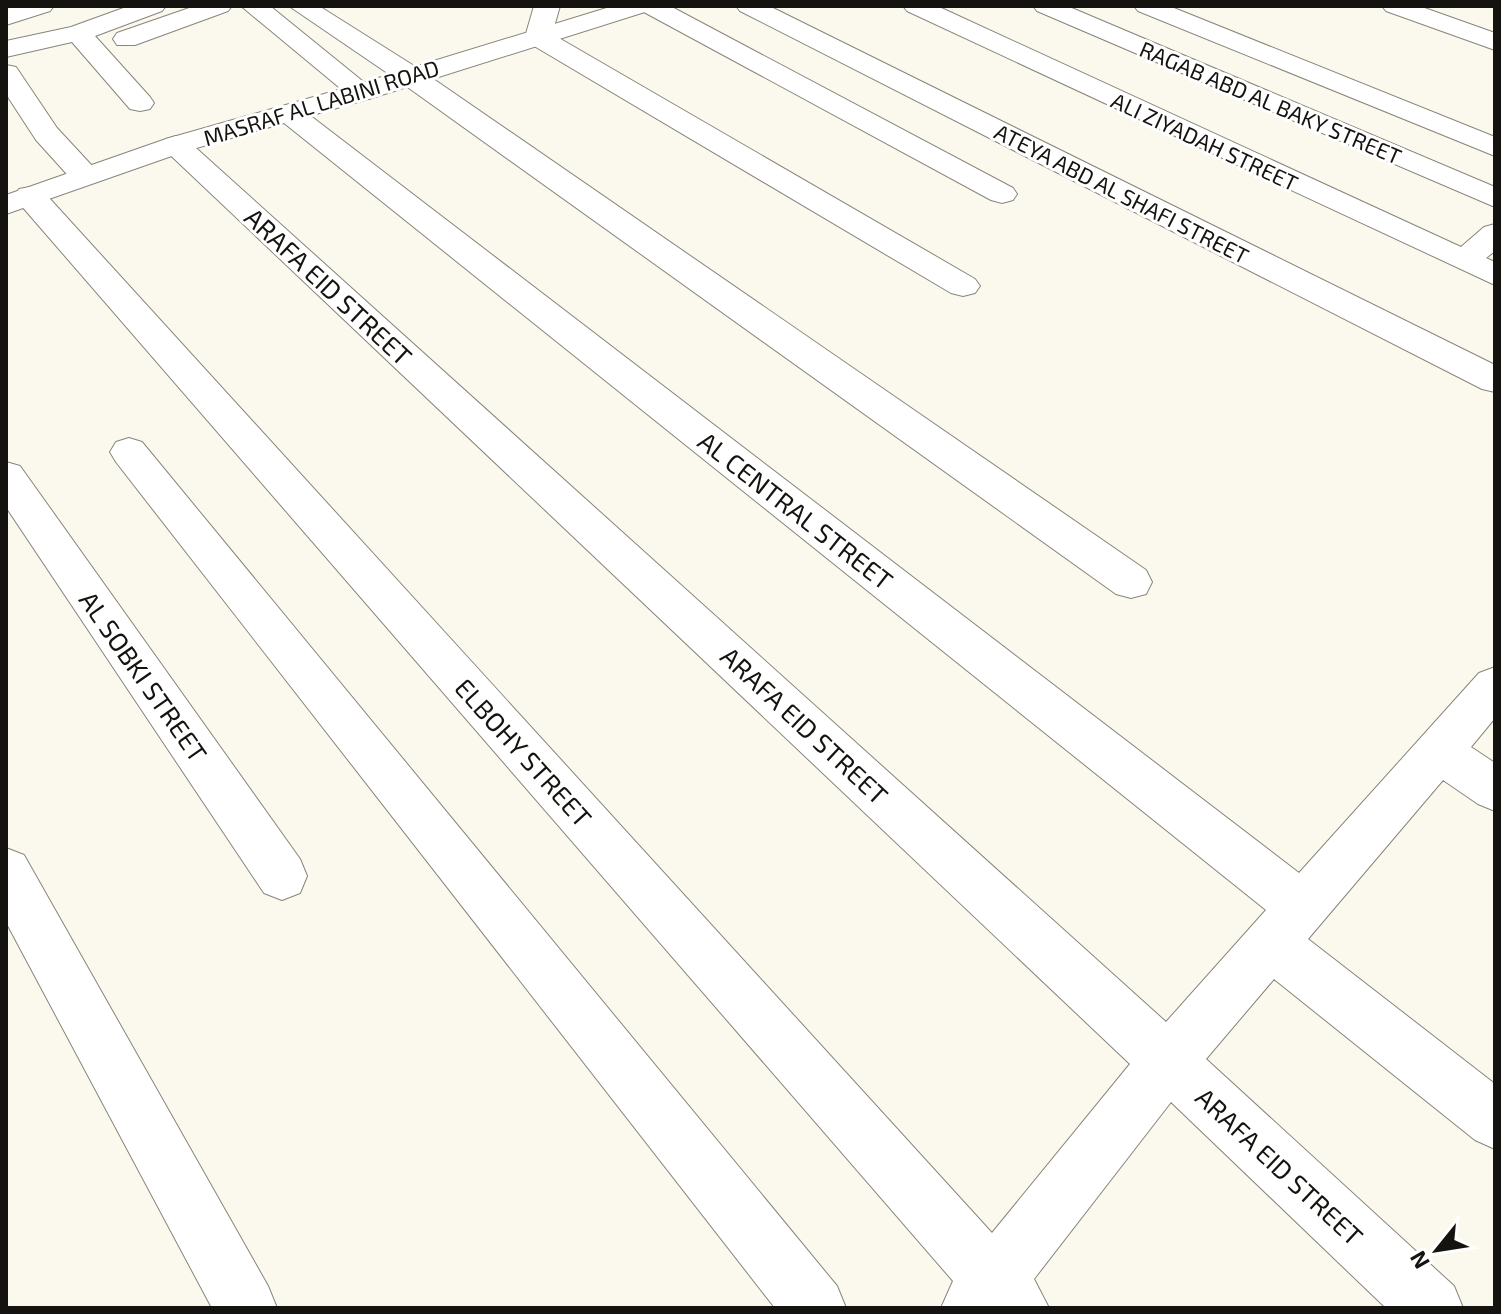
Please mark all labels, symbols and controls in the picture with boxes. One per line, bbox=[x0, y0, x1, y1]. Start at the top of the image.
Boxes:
street label: RAGAB ABD AL BAKY STREET bbox=[1136, 35, 1406, 169]
street label: MASRAF AL LABINI ROAD bbox=[200, 54, 442, 150]
street label: ALI ZIYADAH STREET bbox=[1108, 86, 1303, 196]
street label: ATEYA ABD AL SHAFI STREET bbox=[991, 118, 1253, 269]
street label: ARAFA EID STREET bbox=[239, 201, 419, 371]
street label: AL CENTRAL STREET bbox=[693, 424, 899, 596]
street label: AL SOBKI STREET bbox=[74, 585, 214, 767]
street label: ARAFA EID STREET bbox=[715, 640, 895, 810]
street label: ELBOHY STREET bbox=[449, 672, 599, 832]
street label: ARAFA EID STREET bbox=[1190, 1081, 1370, 1251]
north arrow bbox=[1397, 1210, 1477, 1290]
text: N bbox=[1404, 1247, 1434, 1274]

